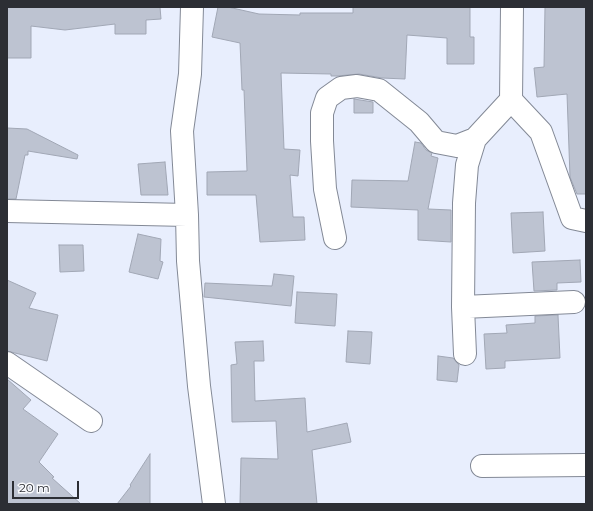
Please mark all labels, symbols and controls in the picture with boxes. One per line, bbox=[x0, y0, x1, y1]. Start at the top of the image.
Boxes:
scale bar bbox=[14, 473, 81, 499]
text: 20 m bbox=[19, 480, 50, 495]

